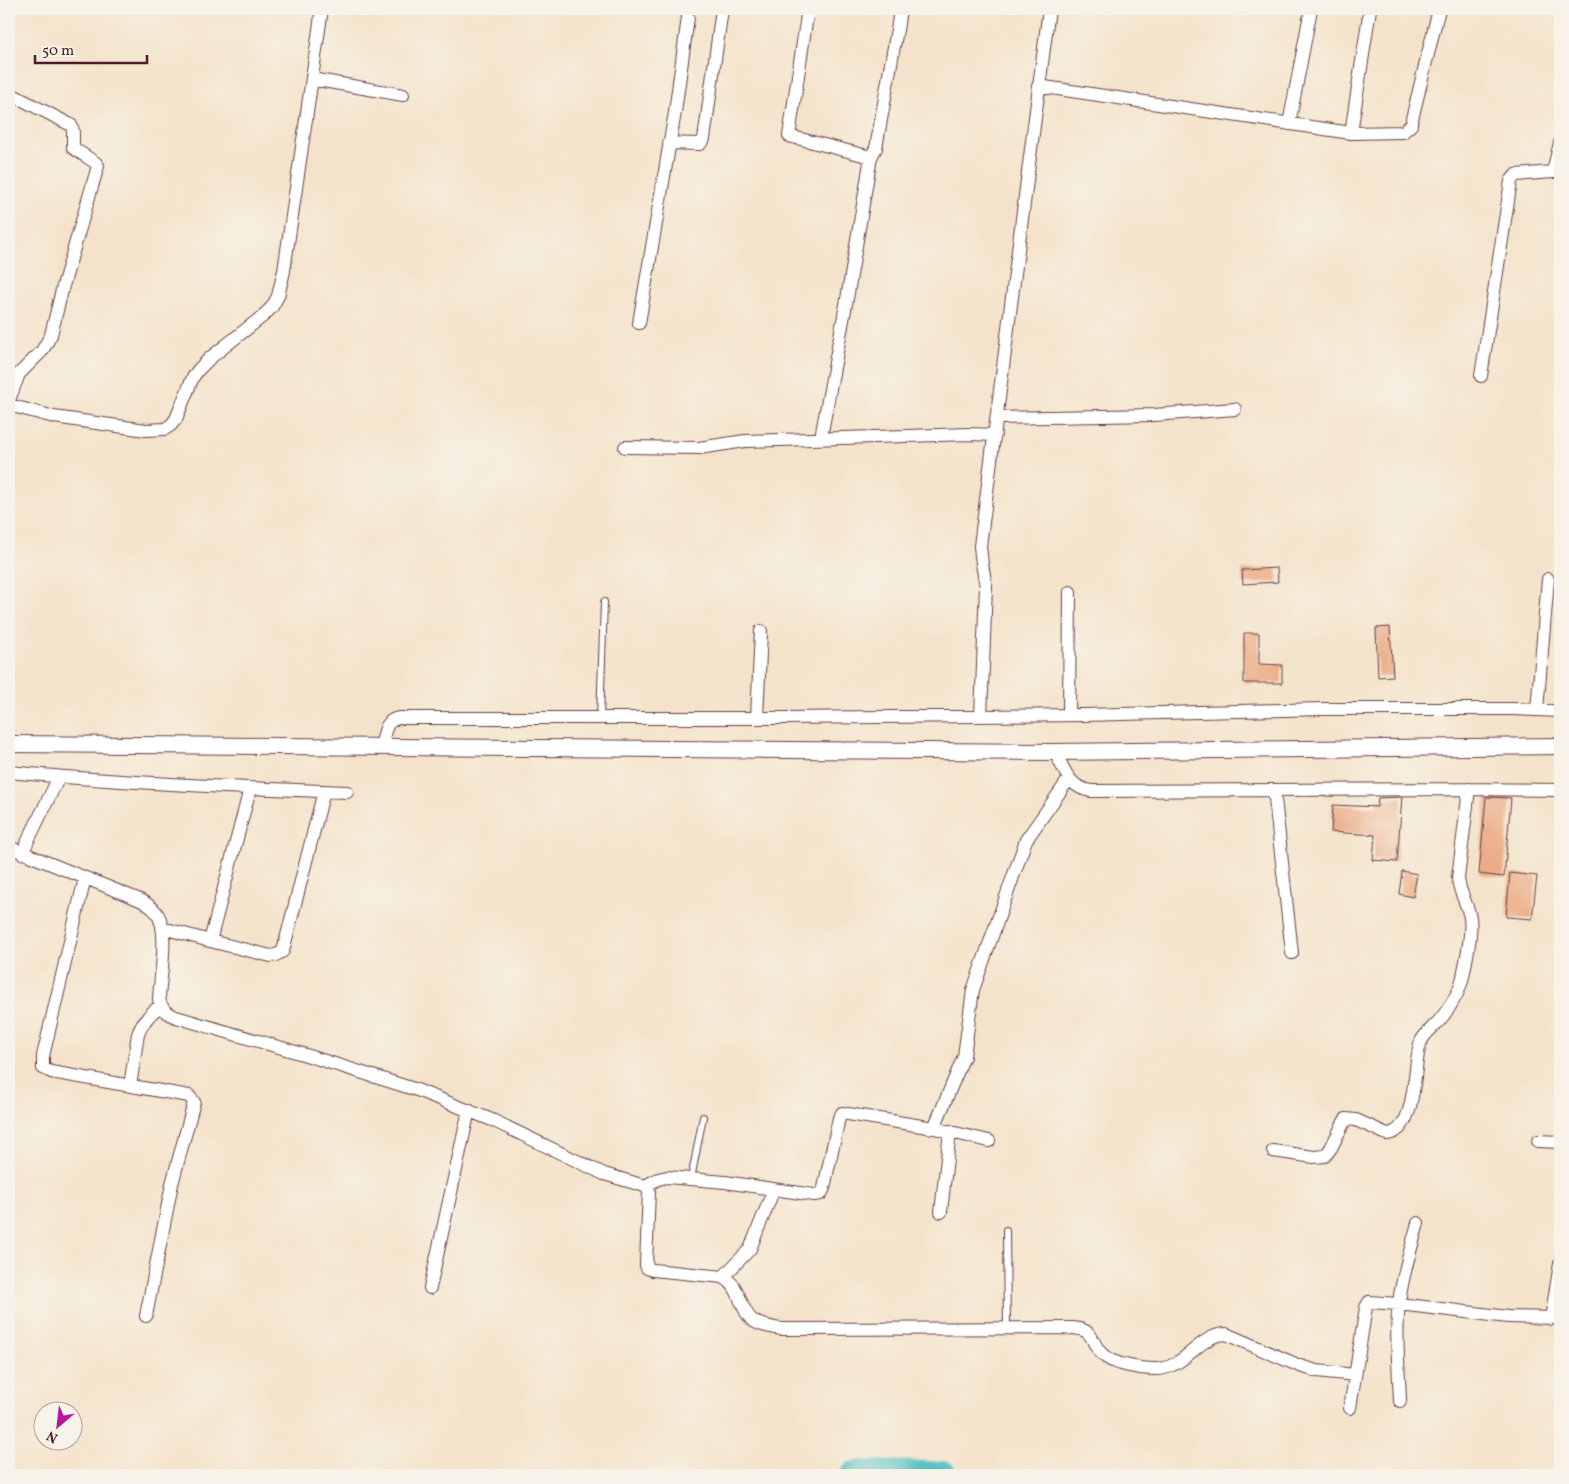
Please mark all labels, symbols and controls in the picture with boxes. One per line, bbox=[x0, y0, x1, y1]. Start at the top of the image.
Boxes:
scale bar bbox=[35, 32, 148, 64]
text: 50 m bbox=[42, 41, 74, 62]
north arrow bbox=[32, 1402, 82, 1452]
text: N bbox=[44, 1425, 62, 1447]

